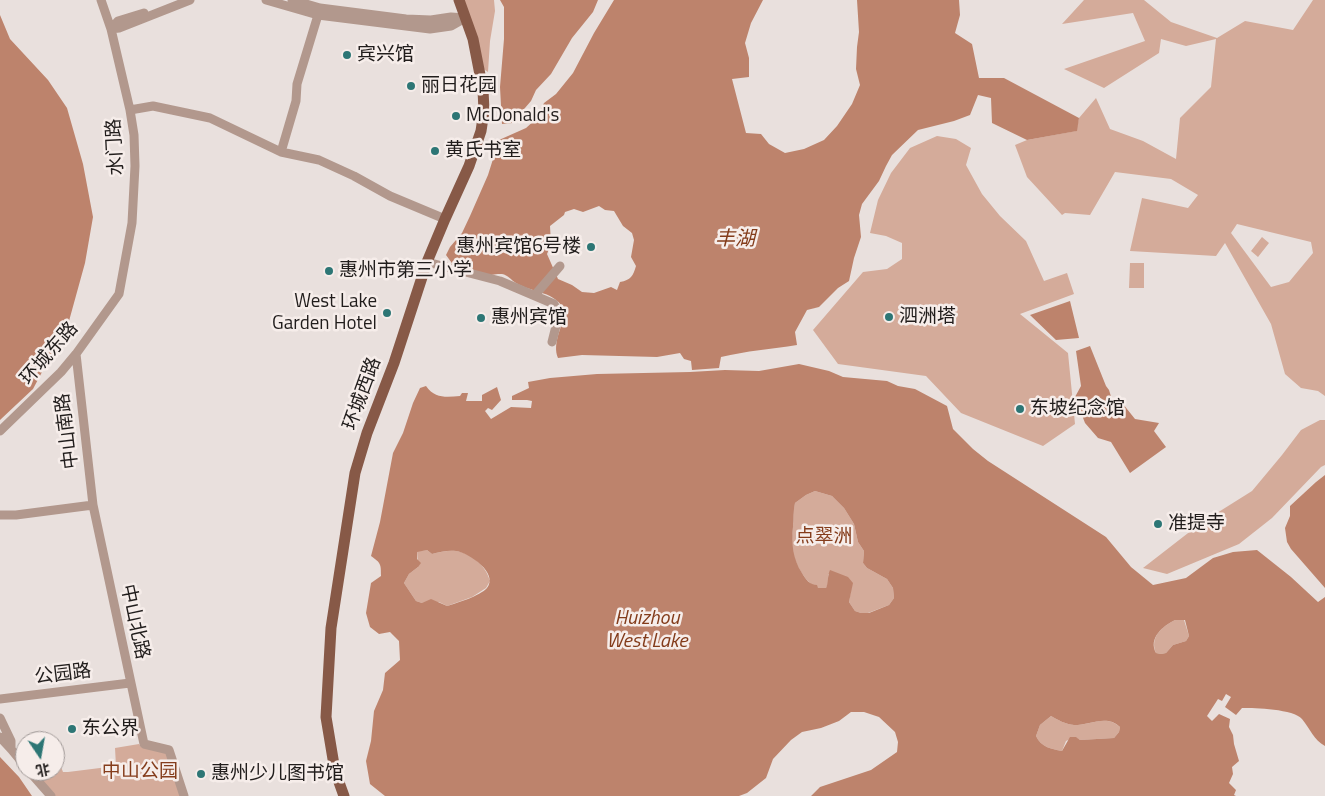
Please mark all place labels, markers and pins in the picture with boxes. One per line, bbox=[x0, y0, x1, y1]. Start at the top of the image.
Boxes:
place label: 宾兴馆 bbox=[357, 44, 414, 66]
marker: 宾兴馆 bbox=[341, 49, 353, 61]
place label: 丽日花园 bbox=[421, 75, 497, 97]
marker: 丽日花园 bbox=[405, 80, 417, 92]
place label: McDonald's bbox=[466, 105, 559, 127]
marker: McDonald's bbox=[450, 110, 462, 122]
place label: 黄氏书室 bbox=[445, 140, 521, 162]
marker: 黄氏书室 bbox=[429, 145, 441, 157]
place label: 惠州宾馆6号楼 bbox=[456, 236, 581, 258]
marker: 惠州宾馆6号楼 bbox=[585, 241, 597, 253]
place label: 惠州市第三小学 bbox=[339, 260, 472, 282]
marker: 惠州市第三小学 bbox=[323, 265, 335, 277]
place label: West Lake Garden Hotel bbox=[272, 291, 377, 335]
place label: 泗洲塔 bbox=[899, 306, 956, 328]
marker: West Lake Garden Hotel bbox=[381, 307, 393, 319]
place label: 惠州宾馆 bbox=[491, 307, 567, 329]
marker: 泗洲塔 bbox=[883, 311, 895, 323]
marker: 惠州宾馆 bbox=[475, 312, 487, 324]
place label: 东坡纪念馆 bbox=[1030, 398, 1125, 420]
marker: 东坡纪念馆 bbox=[1014, 403, 1026, 415]
place label: 准提寺 bbox=[1168, 513, 1225, 535]
marker: 准提寺 bbox=[1152, 518, 1164, 530]
place label: 东公界 bbox=[82, 718, 139, 740]
marker: 东公界 bbox=[66, 723, 78, 735]
place label: 惠州少儿图书馆 bbox=[211, 763, 344, 785]
marker: 惠州少儿图书馆 bbox=[195, 768, 207, 780]

